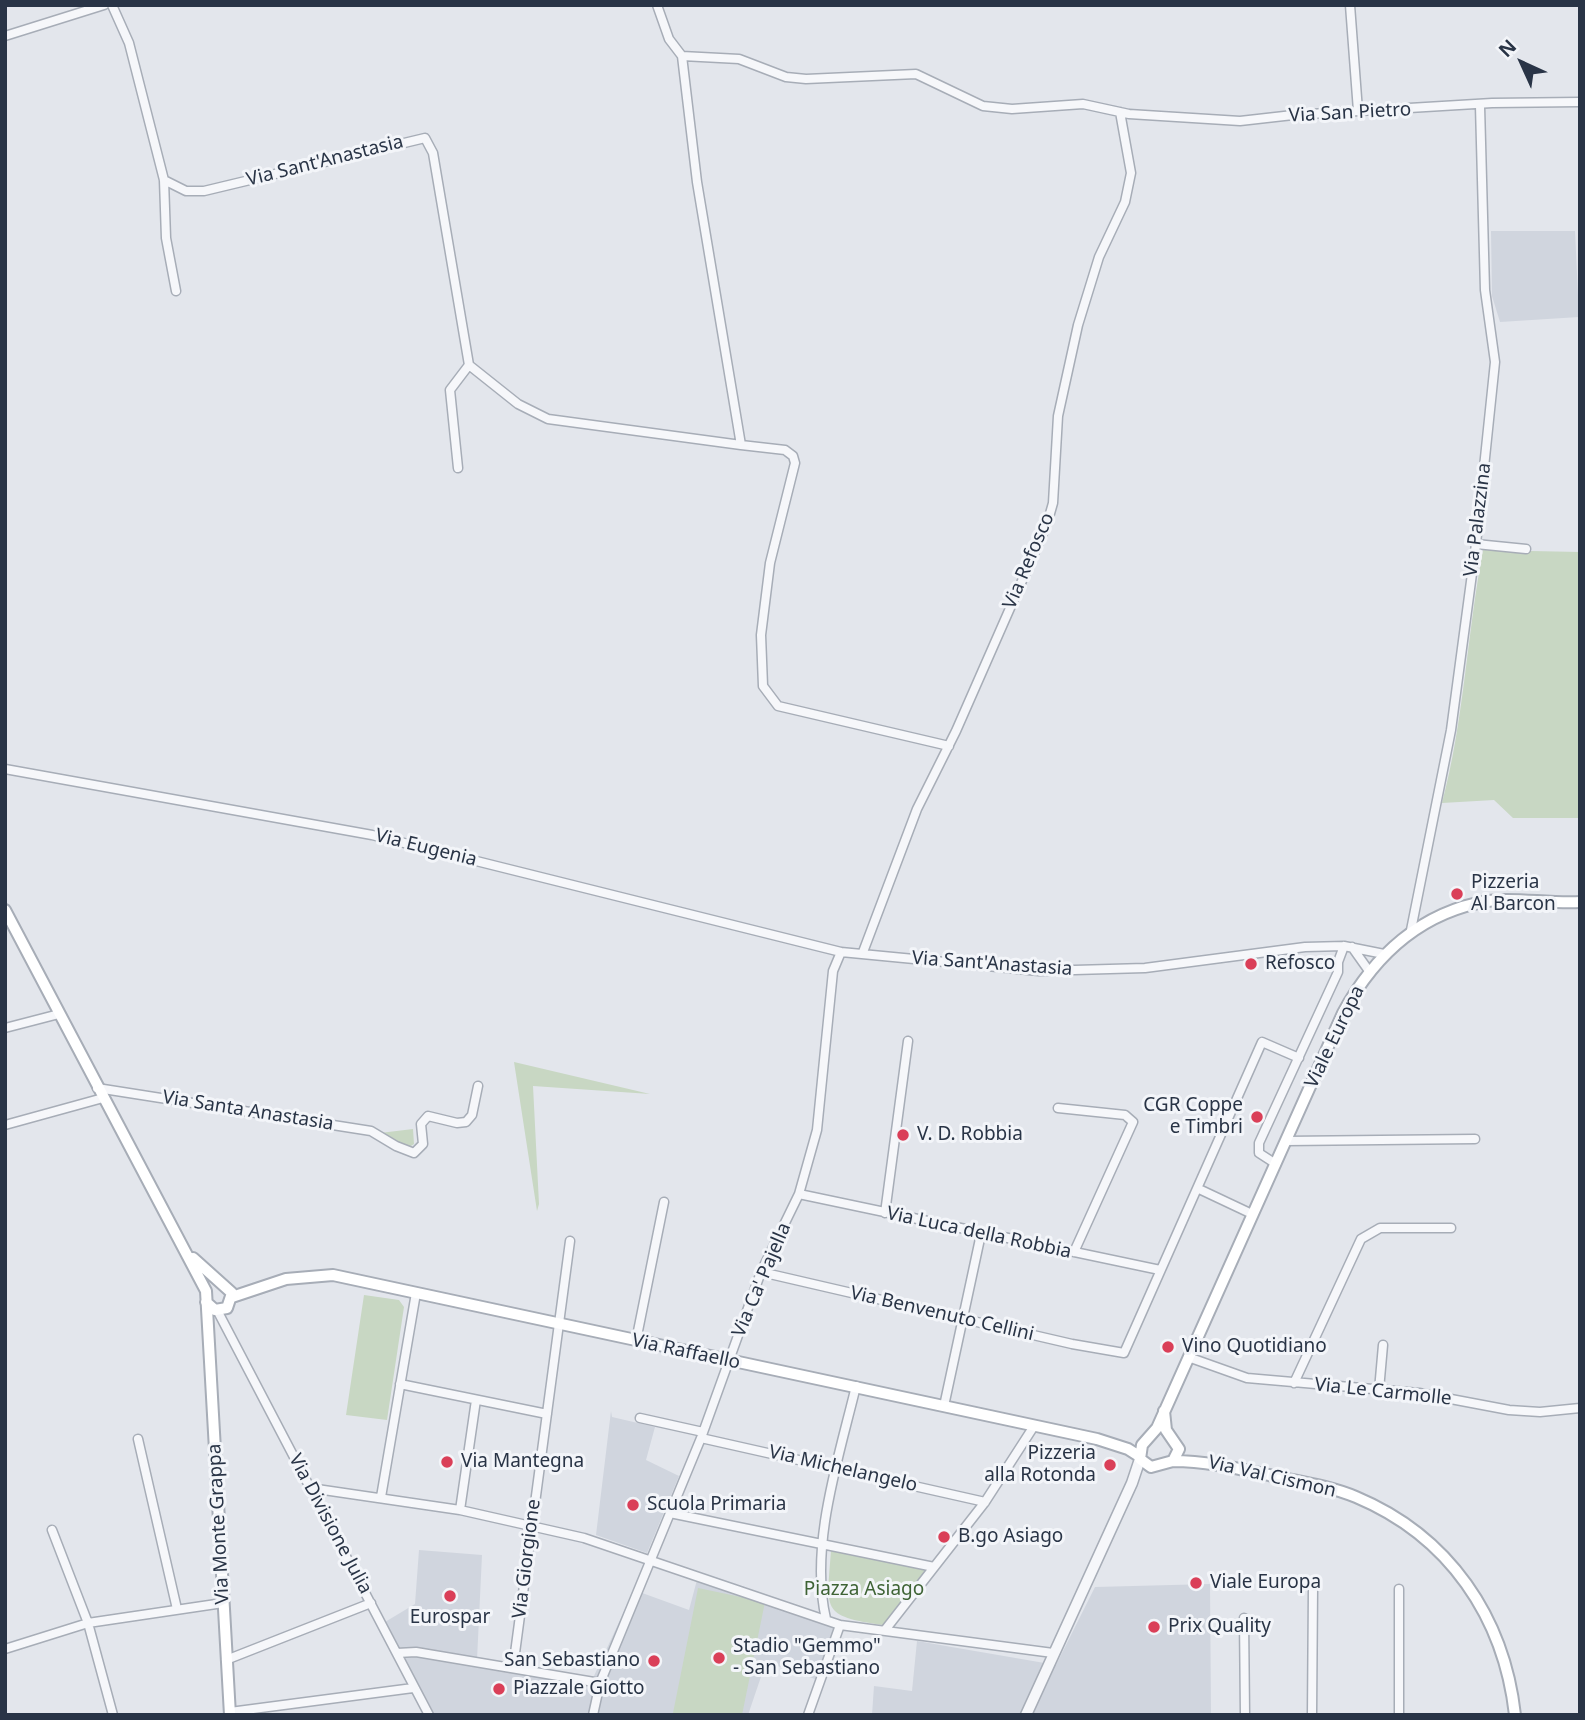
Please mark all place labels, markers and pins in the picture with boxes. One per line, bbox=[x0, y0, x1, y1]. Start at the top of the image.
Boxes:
place label: Pizzeria Al Barcon bbox=[1471, 872, 1556, 916]
marker: Pizzeria Al Barcon bbox=[1449, 886, 1465, 902]
place label: Refosco bbox=[1265, 953, 1335, 975]
marker: Refosco bbox=[1243, 956, 1259, 972]
place label: CGR Coppe e Timbri bbox=[1143, 1095, 1243, 1139]
marker: CGR Coppe e Timbri bbox=[1249, 1109, 1265, 1125]
place label: V. D. Robbia bbox=[917, 1124, 1023, 1146]
marker: V. D. Robbia bbox=[895, 1127, 911, 1143]
place label: Vino Quotidiano bbox=[1182, 1336, 1327, 1358]
marker: Vino Quotidiano bbox=[1160, 1339, 1176, 1355]
place label: Pizzeria alla Rotonda bbox=[984, 1443, 1096, 1487]
place label: Via Mantegna bbox=[461, 1451, 584, 1473]
marker: Via Mantegna bbox=[439, 1454, 455, 1470]
marker: Pizzeria alla Rotonda bbox=[1102, 1457, 1118, 1473]
place label: Scuola Primaria bbox=[647, 1494, 786, 1516]
marker: Scuola Primaria bbox=[625, 1497, 641, 1513]
place label: B.go Asiago bbox=[958, 1526, 1063, 1548]
marker: B.go Asiago bbox=[936, 1529, 952, 1545]
place label: Viale Europa bbox=[1210, 1572, 1321, 1594]
marker: Viale Europa bbox=[1188, 1575, 1204, 1591]
marker: Eurospar bbox=[442, 1588, 458, 1604]
place label: Eurospar bbox=[410, 1607, 490, 1629]
place label: Prix Quality bbox=[1168, 1616, 1271, 1638]
marker: Prix Quality bbox=[1146, 1619, 1162, 1635]
place label: Stadio "Gemmo" - San Sebastiano bbox=[733, 1636, 881, 1680]
place label: San Sebastiano bbox=[504, 1650, 640, 1672]
marker: Stadio "Gemmo" - San Sebastiano bbox=[711, 1650, 727, 1666]
marker: San Sebastiano bbox=[646, 1653, 662, 1669]
place label: Piazzale Giotto bbox=[513, 1678, 645, 1700]
marker: Piazzale Giotto bbox=[491, 1681, 507, 1697]

